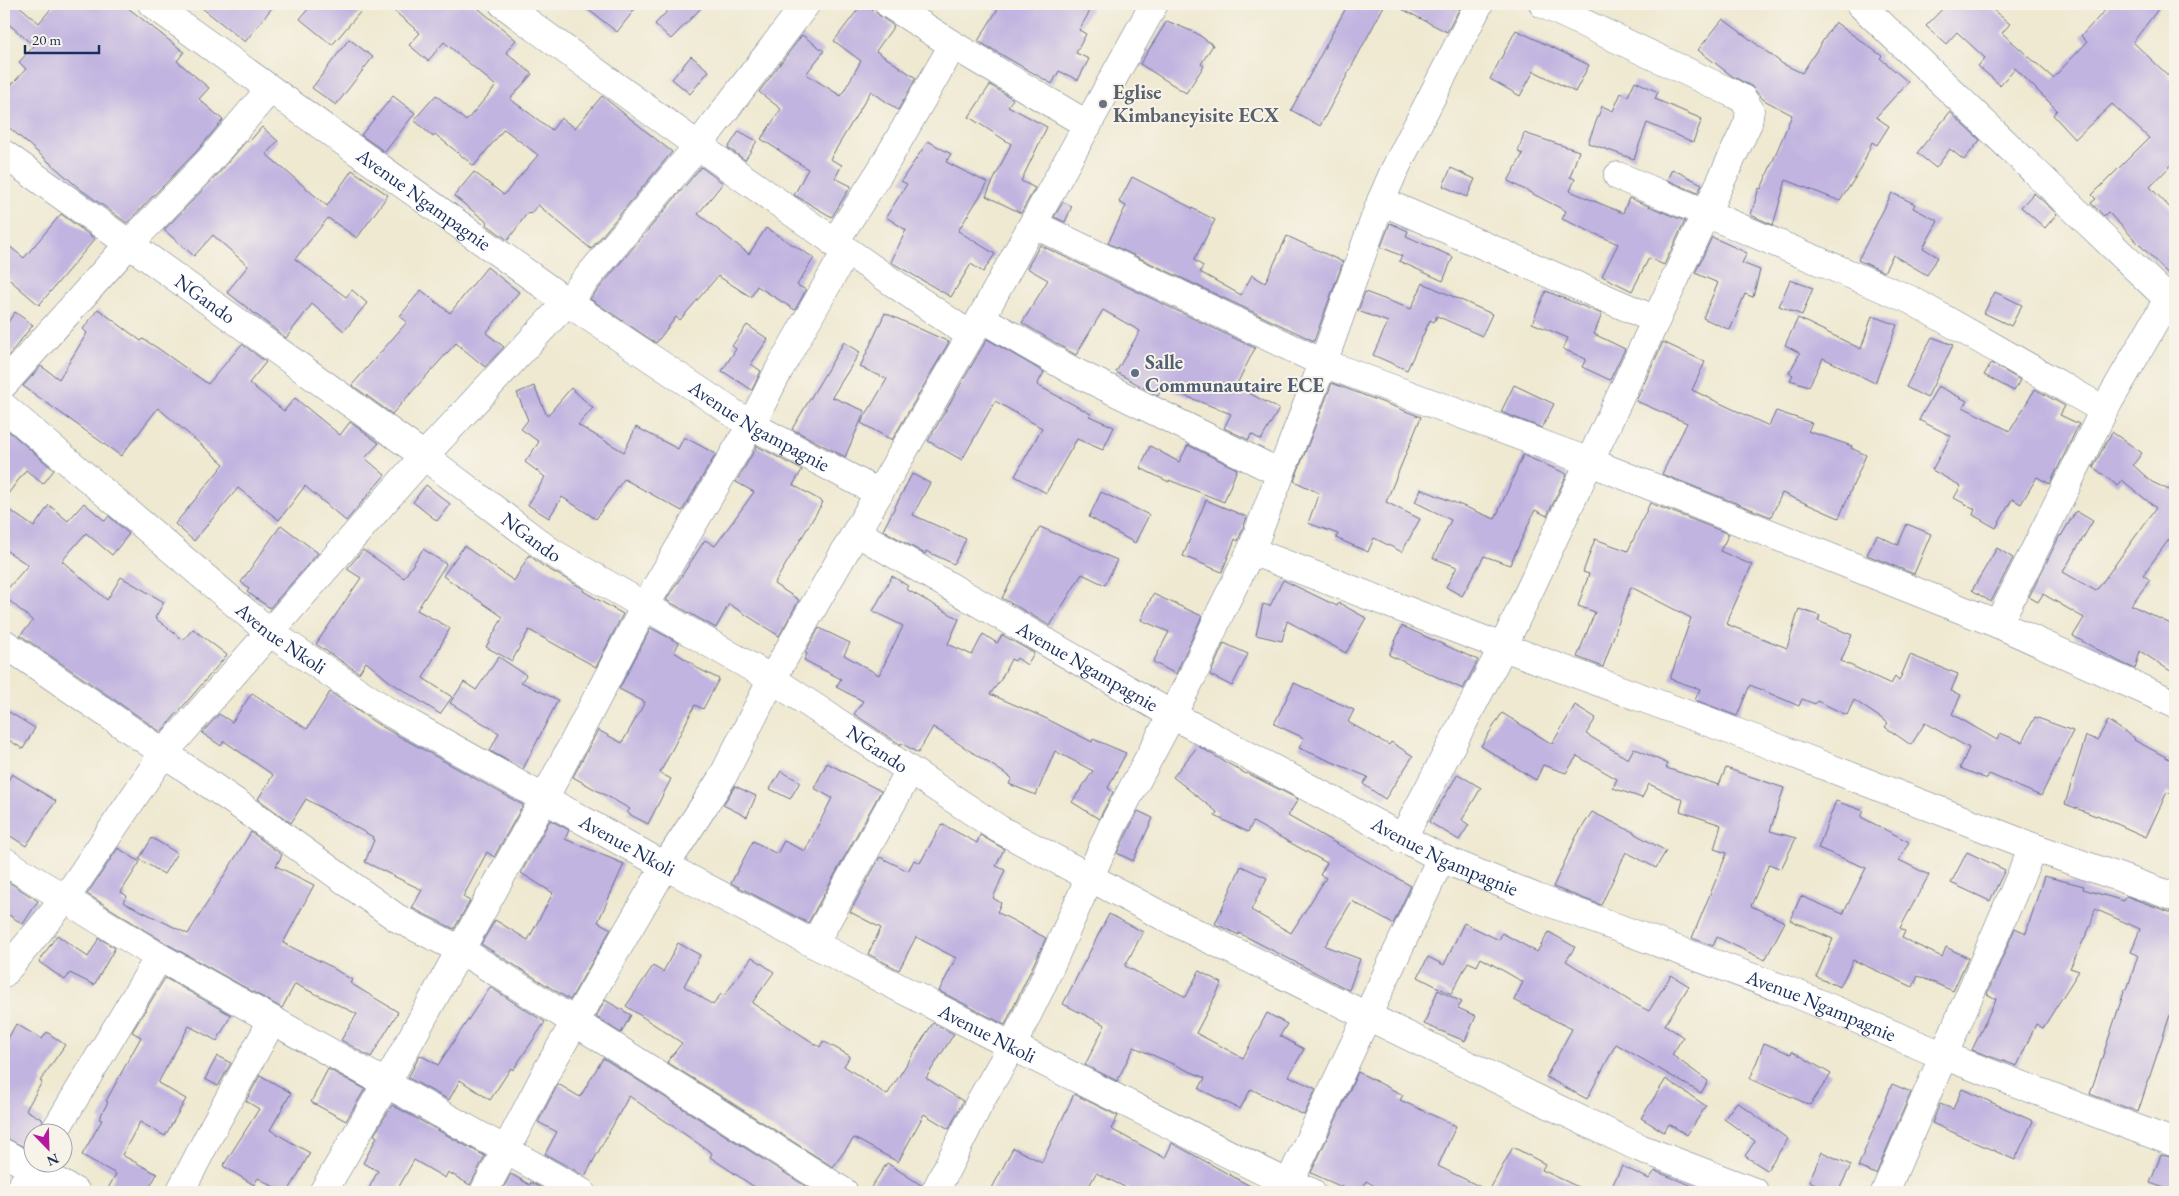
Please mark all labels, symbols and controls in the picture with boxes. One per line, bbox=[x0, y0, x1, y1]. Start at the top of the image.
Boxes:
scale bar bbox=[25, 22, 99, 54]
text: 20 m bbox=[32, 30, 61, 49]
place label: Eglise Kimbaneyisite ECX bbox=[1113, 79, 1279, 128]
marker: Eglise Kimbaneyisite ECX bbox=[1097, 98, 1109, 110]
street label: Avenue Ngampagnie bbox=[351, 142, 497, 257]
street label: NGando bbox=[170, 268, 241, 330]
place label: Salle Communautaire ECE bbox=[1145, 349, 1325, 398]
marker: Salle Communautaire ECE bbox=[1129, 367, 1141, 379]
street label: Avenue Ngampagnie bbox=[683, 374, 835, 478]
street label: NGando bbox=[496, 506, 566, 568]
street label: Avenue Nkoli bbox=[230, 596, 331, 680]
street label: Avenue Ngampagnie bbox=[1011, 614, 1163, 717]
street label: NGando bbox=[842, 719, 914, 779]
street label: Avenue Nkoli bbox=[574, 807, 680, 882]
street label: Avenue Ngampagnie bbox=[1366, 810, 1522, 902]
street label: Avenue Ngampagnie bbox=[1742, 963, 1900, 1047]
street label: Avenue Nkoli bbox=[933, 997, 1040, 1069]
north arrow bbox=[22, 1124, 72, 1174]
text: N bbox=[44, 1149, 62, 1171]

